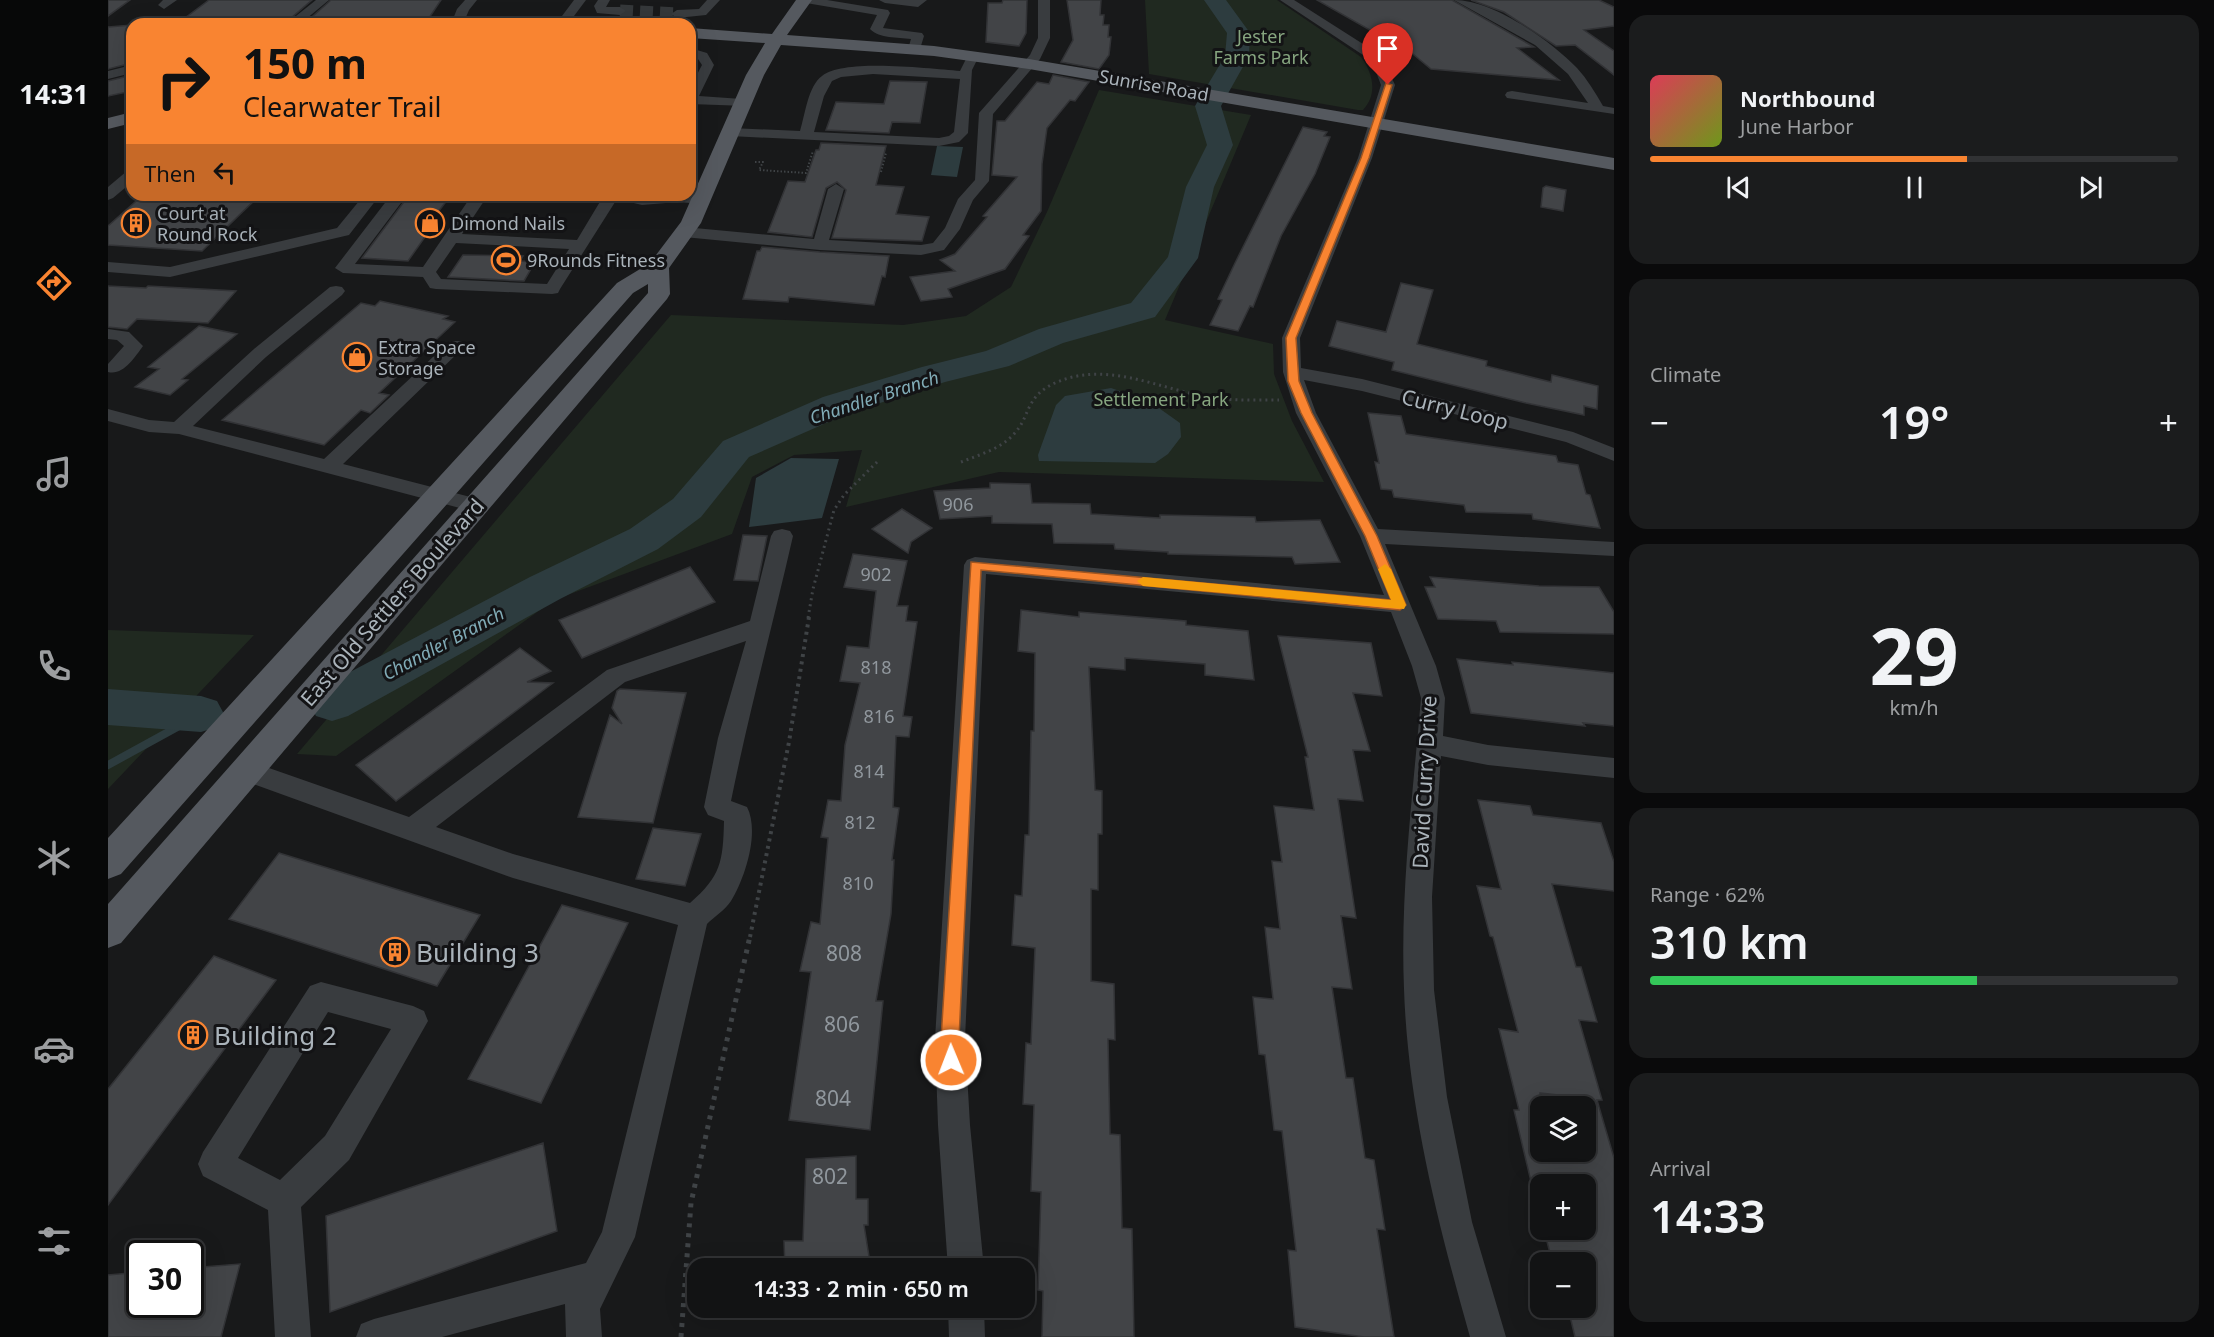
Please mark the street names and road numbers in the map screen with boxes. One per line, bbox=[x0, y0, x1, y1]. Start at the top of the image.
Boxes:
street label: Sunrise Road bbox=[1097, 64, 1211, 106]
street label: Curry Loop bbox=[1399, 382, 1511, 436]
street label: East Old Settlers Boulevard bbox=[294, 492, 490, 712]
street label: David Curry Drive bbox=[1405, 695, 1443, 869]

